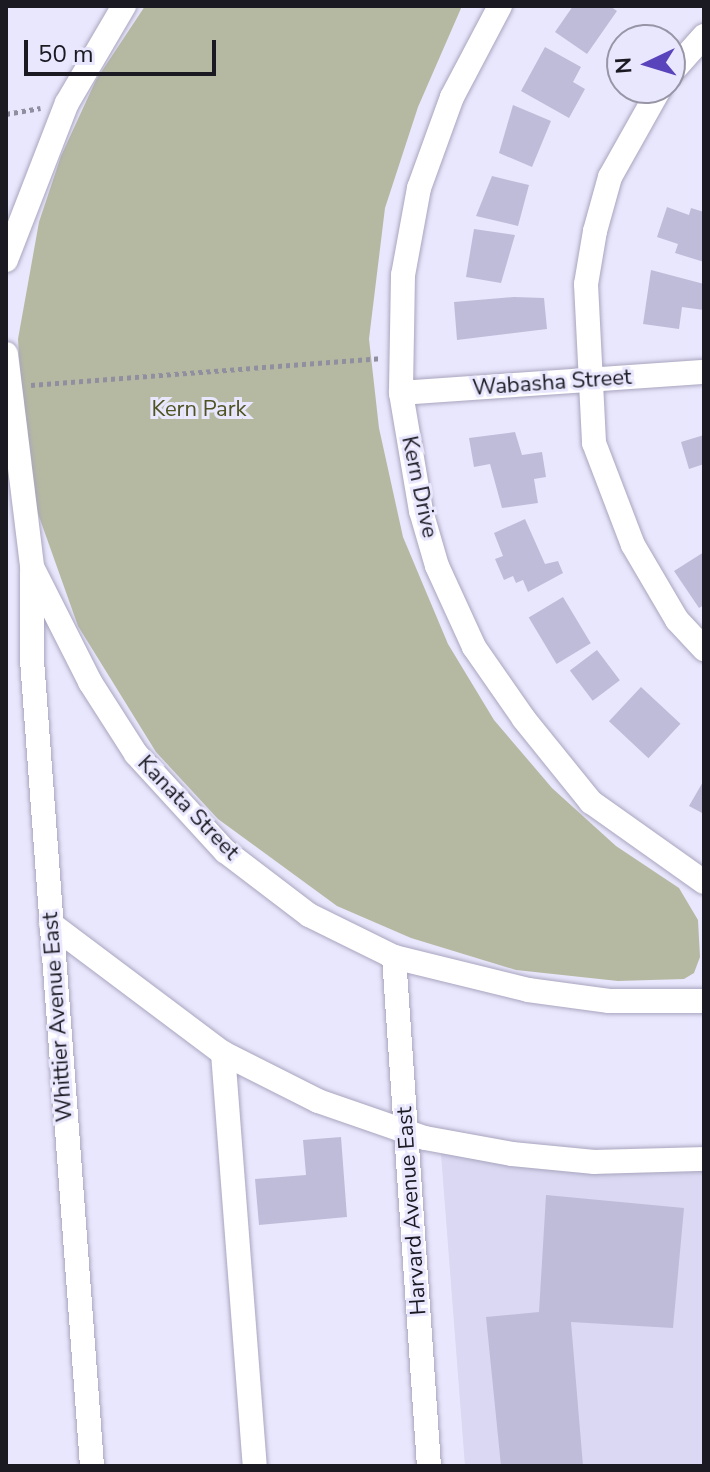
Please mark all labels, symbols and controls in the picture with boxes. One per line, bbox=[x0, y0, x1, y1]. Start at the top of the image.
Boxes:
scale bar bbox=[28, 24, 220, 74]
north arrow bbox=[606, 24, 686, 104]
text: 50 m bbox=[38, 38, 94, 70]
text: N bbox=[609, 56, 640, 75]
street label: Wabasha Street bbox=[472, 364, 632, 402]
park label: Kern Park bbox=[151, 397, 247, 423]
street label: Kern Drive bbox=[395, 434, 443, 540]
street label: Kanata Street bbox=[132, 750, 244, 866]
street label: Whittier Avenue East bbox=[37, 911, 79, 1123]
street label: Harvard Avenue East bbox=[392, 1106, 432, 1316]

